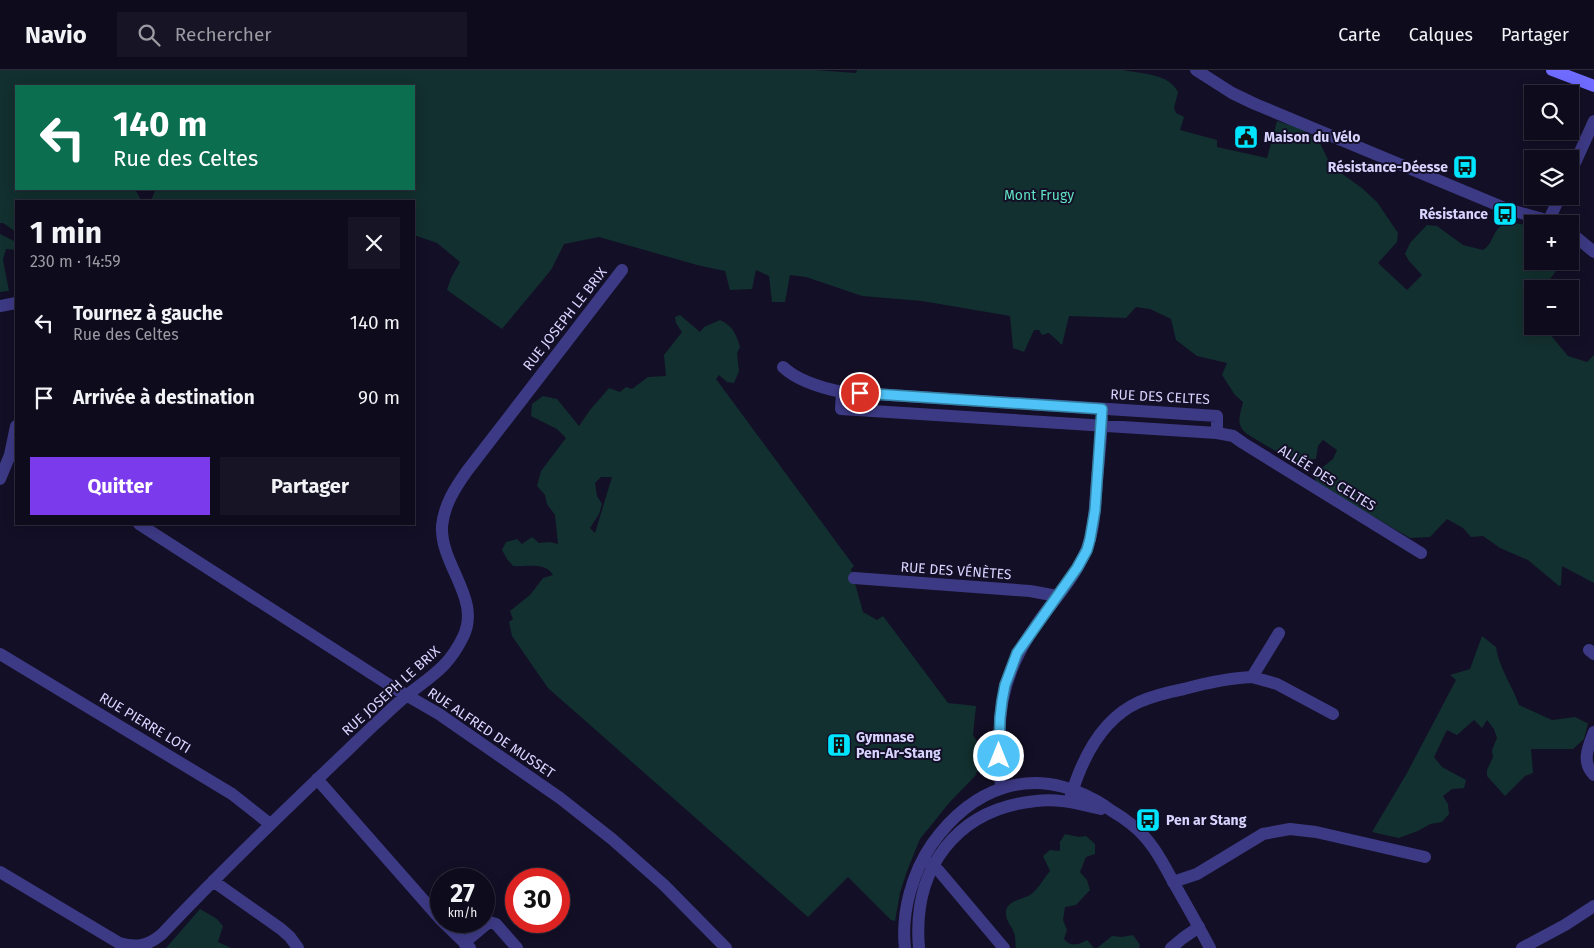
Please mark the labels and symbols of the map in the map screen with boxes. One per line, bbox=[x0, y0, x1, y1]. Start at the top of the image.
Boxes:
public building icon: Maison du Vélo bbox=[1233, 124, 1259, 150]
place label: Maison du Vélo bbox=[1264, 129, 1360, 146]
bus stop icon: Résistance-Déesse bbox=[1452, 154, 1478, 180]
place label: Résistance-Déesse bbox=[1328, 159, 1448, 176]
park label: Mont Frugy bbox=[1004, 187, 1074, 204]
bus stop icon: Résistance bbox=[1492, 201, 1518, 227]
place label: Résistance bbox=[1419, 206, 1488, 223]
street label: RUE JOSEPH LE BRIX bbox=[519, 264, 611, 374]
pin bbox=[839, 372, 881, 414]
street label: RUE DES CELTES bbox=[1110, 386, 1211, 408]
street label: ALLÉE DES CELTES bbox=[1275, 440, 1380, 515]
street label: RUE DES VÉNÈTES bbox=[900, 558, 1012, 583]
street label: RUE JOSEPH LE BRIX bbox=[338, 642, 444, 740]
street label: RUE ALFRED DE MUSSET bbox=[424, 684, 558, 782]
street label: RUE PIERRE LOTI bbox=[96, 689, 194, 757]
place label: Gymnase Pen-Ar-Stang bbox=[856, 729, 941, 762]
position arrow bbox=[972, 729, 1024, 781]
building icon: Gymnase Pen-Ar-Stang bbox=[826, 732, 852, 758]
bus stop icon: Pen ar Stang bbox=[1135, 807, 1161, 833]
place label: Pen ar Stang bbox=[1166, 812, 1247, 829]
speed limit sign: 30 bbox=[505, 868, 570, 933]

